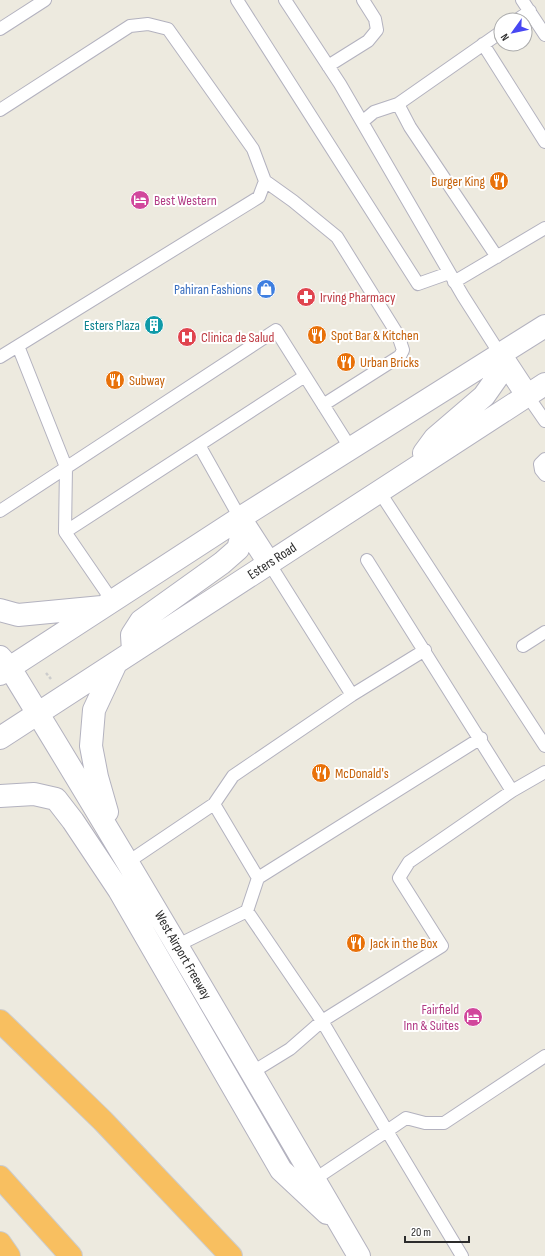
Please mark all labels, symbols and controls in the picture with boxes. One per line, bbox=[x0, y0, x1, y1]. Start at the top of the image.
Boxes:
north arrow bbox=[493, 12, 533, 52]
text: N bbox=[498, 31, 512, 43]
restaurant icon: Burger King bbox=[488, 170, 510, 192]
place label: Burger King bbox=[431, 173, 485, 190]
hotel icon: Best Western bbox=[129, 189, 151, 211]
place label: Best Western bbox=[154, 192, 217, 209]
shop icon: Pahiran Fashions bbox=[255, 278, 277, 300]
place label: Pahiran Fashions bbox=[174, 281, 252, 298]
pharmacy icon: Irving Pharmacy bbox=[295, 286, 317, 308]
place label: Irving Pharmacy bbox=[320, 289, 396, 306]
building icon: Esters Plaza bbox=[143, 314, 165, 336]
place label: Esters Plaza bbox=[84, 317, 140, 334]
restaurant icon: Spot Bar & Kitchen bbox=[306, 324, 328, 346]
hospital icon: Clinica de Salud bbox=[176, 326, 198, 348]
place label: Spot Bar & Kitchen bbox=[331, 327, 419, 344]
place label: Clinica de Salud bbox=[201, 329, 274, 346]
restaurant icon: Urban Bricks bbox=[335, 351, 357, 373]
place label: Urban Bricks bbox=[360, 354, 419, 371]
restaurant icon: Subway bbox=[104, 369, 126, 391]
place label: Subway bbox=[129, 372, 166, 389]
street label: Esters Road bbox=[244, 539, 300, 583]
restaurant icon: McDonald's bbox=[310, 762, 332, 784]
place label: McDonald's bbox=[335, 765, 389, 782]
street label: West Airport Freeway bbox=[151, 908, 216, 1003]
restaurant icon: Jack in the Box bbox=[345, 932, 367, 954]
place label: Jack in the Box bbox=[369, 935, 438, 952]
place label: Fairfield Inn & Suites bbox=[403, 1001, 459, 1034]
hotel icon: Fairfield Inn & Suites bbox=[462, 1006, 484, 1028]
scale bar bbox=[405, 1218, 469, 1244]
text: 20 m bbox=[411, 1225, 431, 1240]

